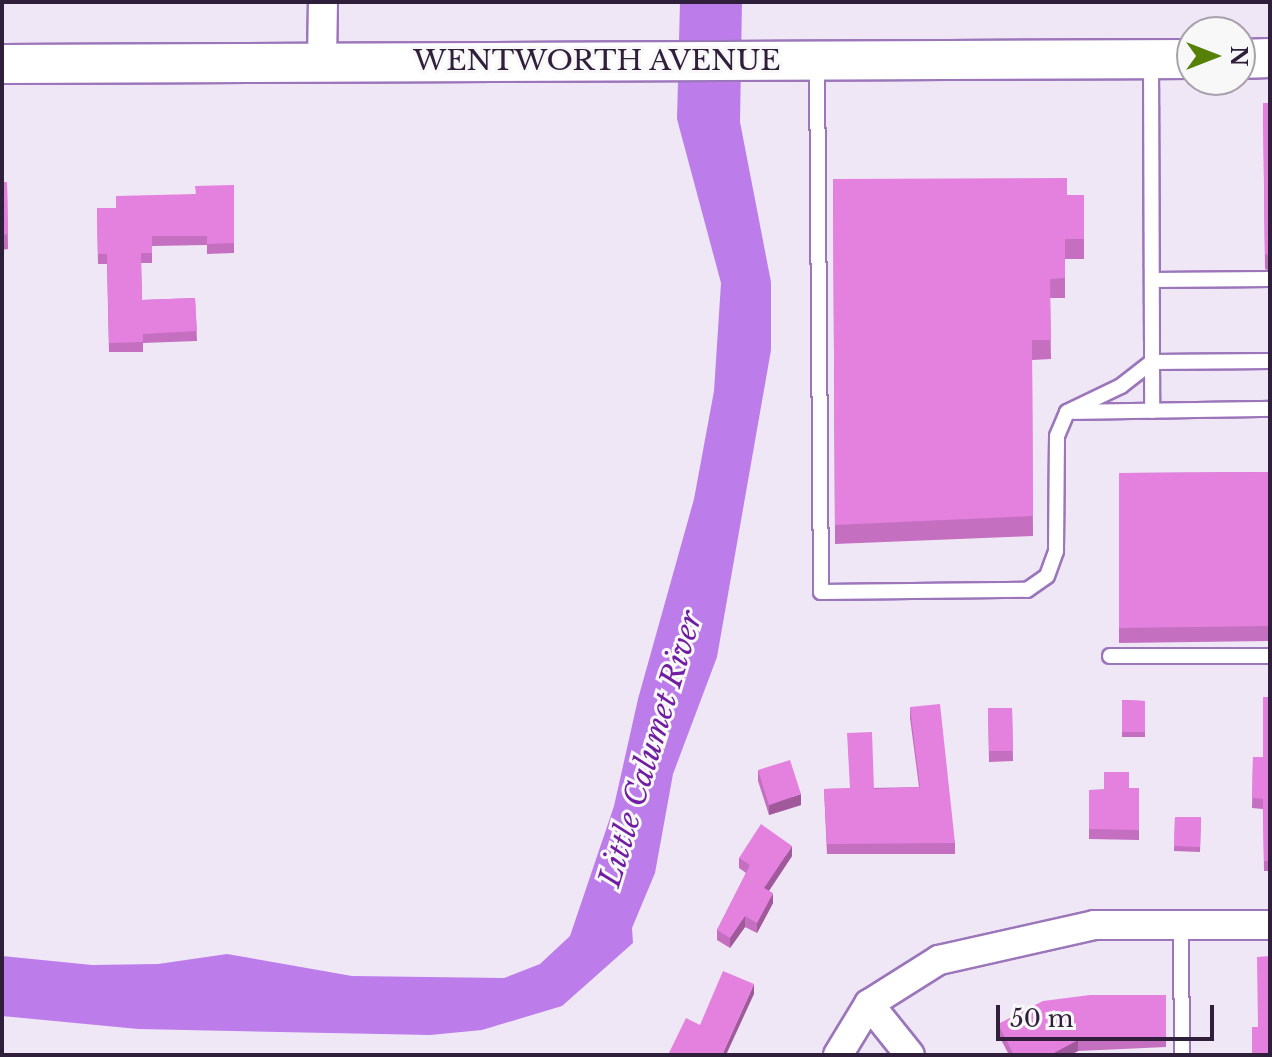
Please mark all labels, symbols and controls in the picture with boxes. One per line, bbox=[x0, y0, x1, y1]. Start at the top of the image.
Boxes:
north arrow bbox=[1176, 16, 1256, 96]
street label: WENTWORTH AVENUE bbox=[413, 44, 781, 78]
text: N bbox=[1225, 46, 1252, 66]
water label: Little Calumet River bbox=[592, 607, 710, 891]
scale bar bbox=[1000, 989, 1218, 1039]
text: 50 m bbox=[1010, 1004, 1073, 1033]

